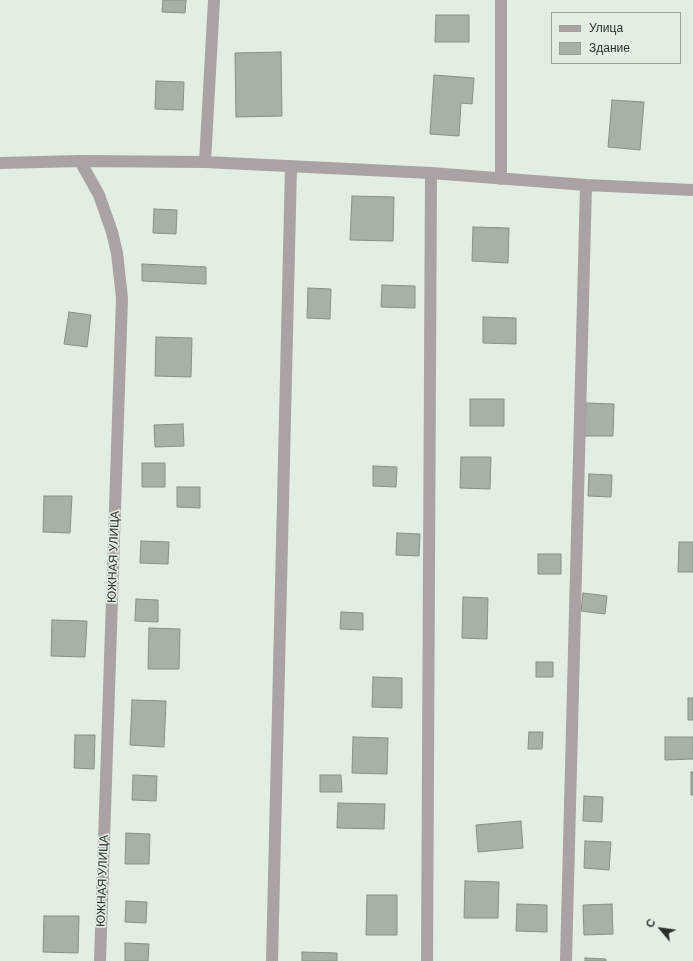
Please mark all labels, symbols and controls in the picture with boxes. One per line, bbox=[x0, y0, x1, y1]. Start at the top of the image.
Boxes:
legend bbox=[551, 12, 681, 64]
text: Улица bbox=[589, 20, 623, 36]
text: Здание bbox=[589, 40, 630, 56]
street label: ЮЖНАЯ УЛИЦА bbox=[105, 511, 123, 603]
street label: ЮЖНАЯ УЛИЦА bbox=[94, 835, 112, 927]
north arrow bbox=[641, 909, 681, 949]
text: С bbox=[642, 916, 659, 930]

